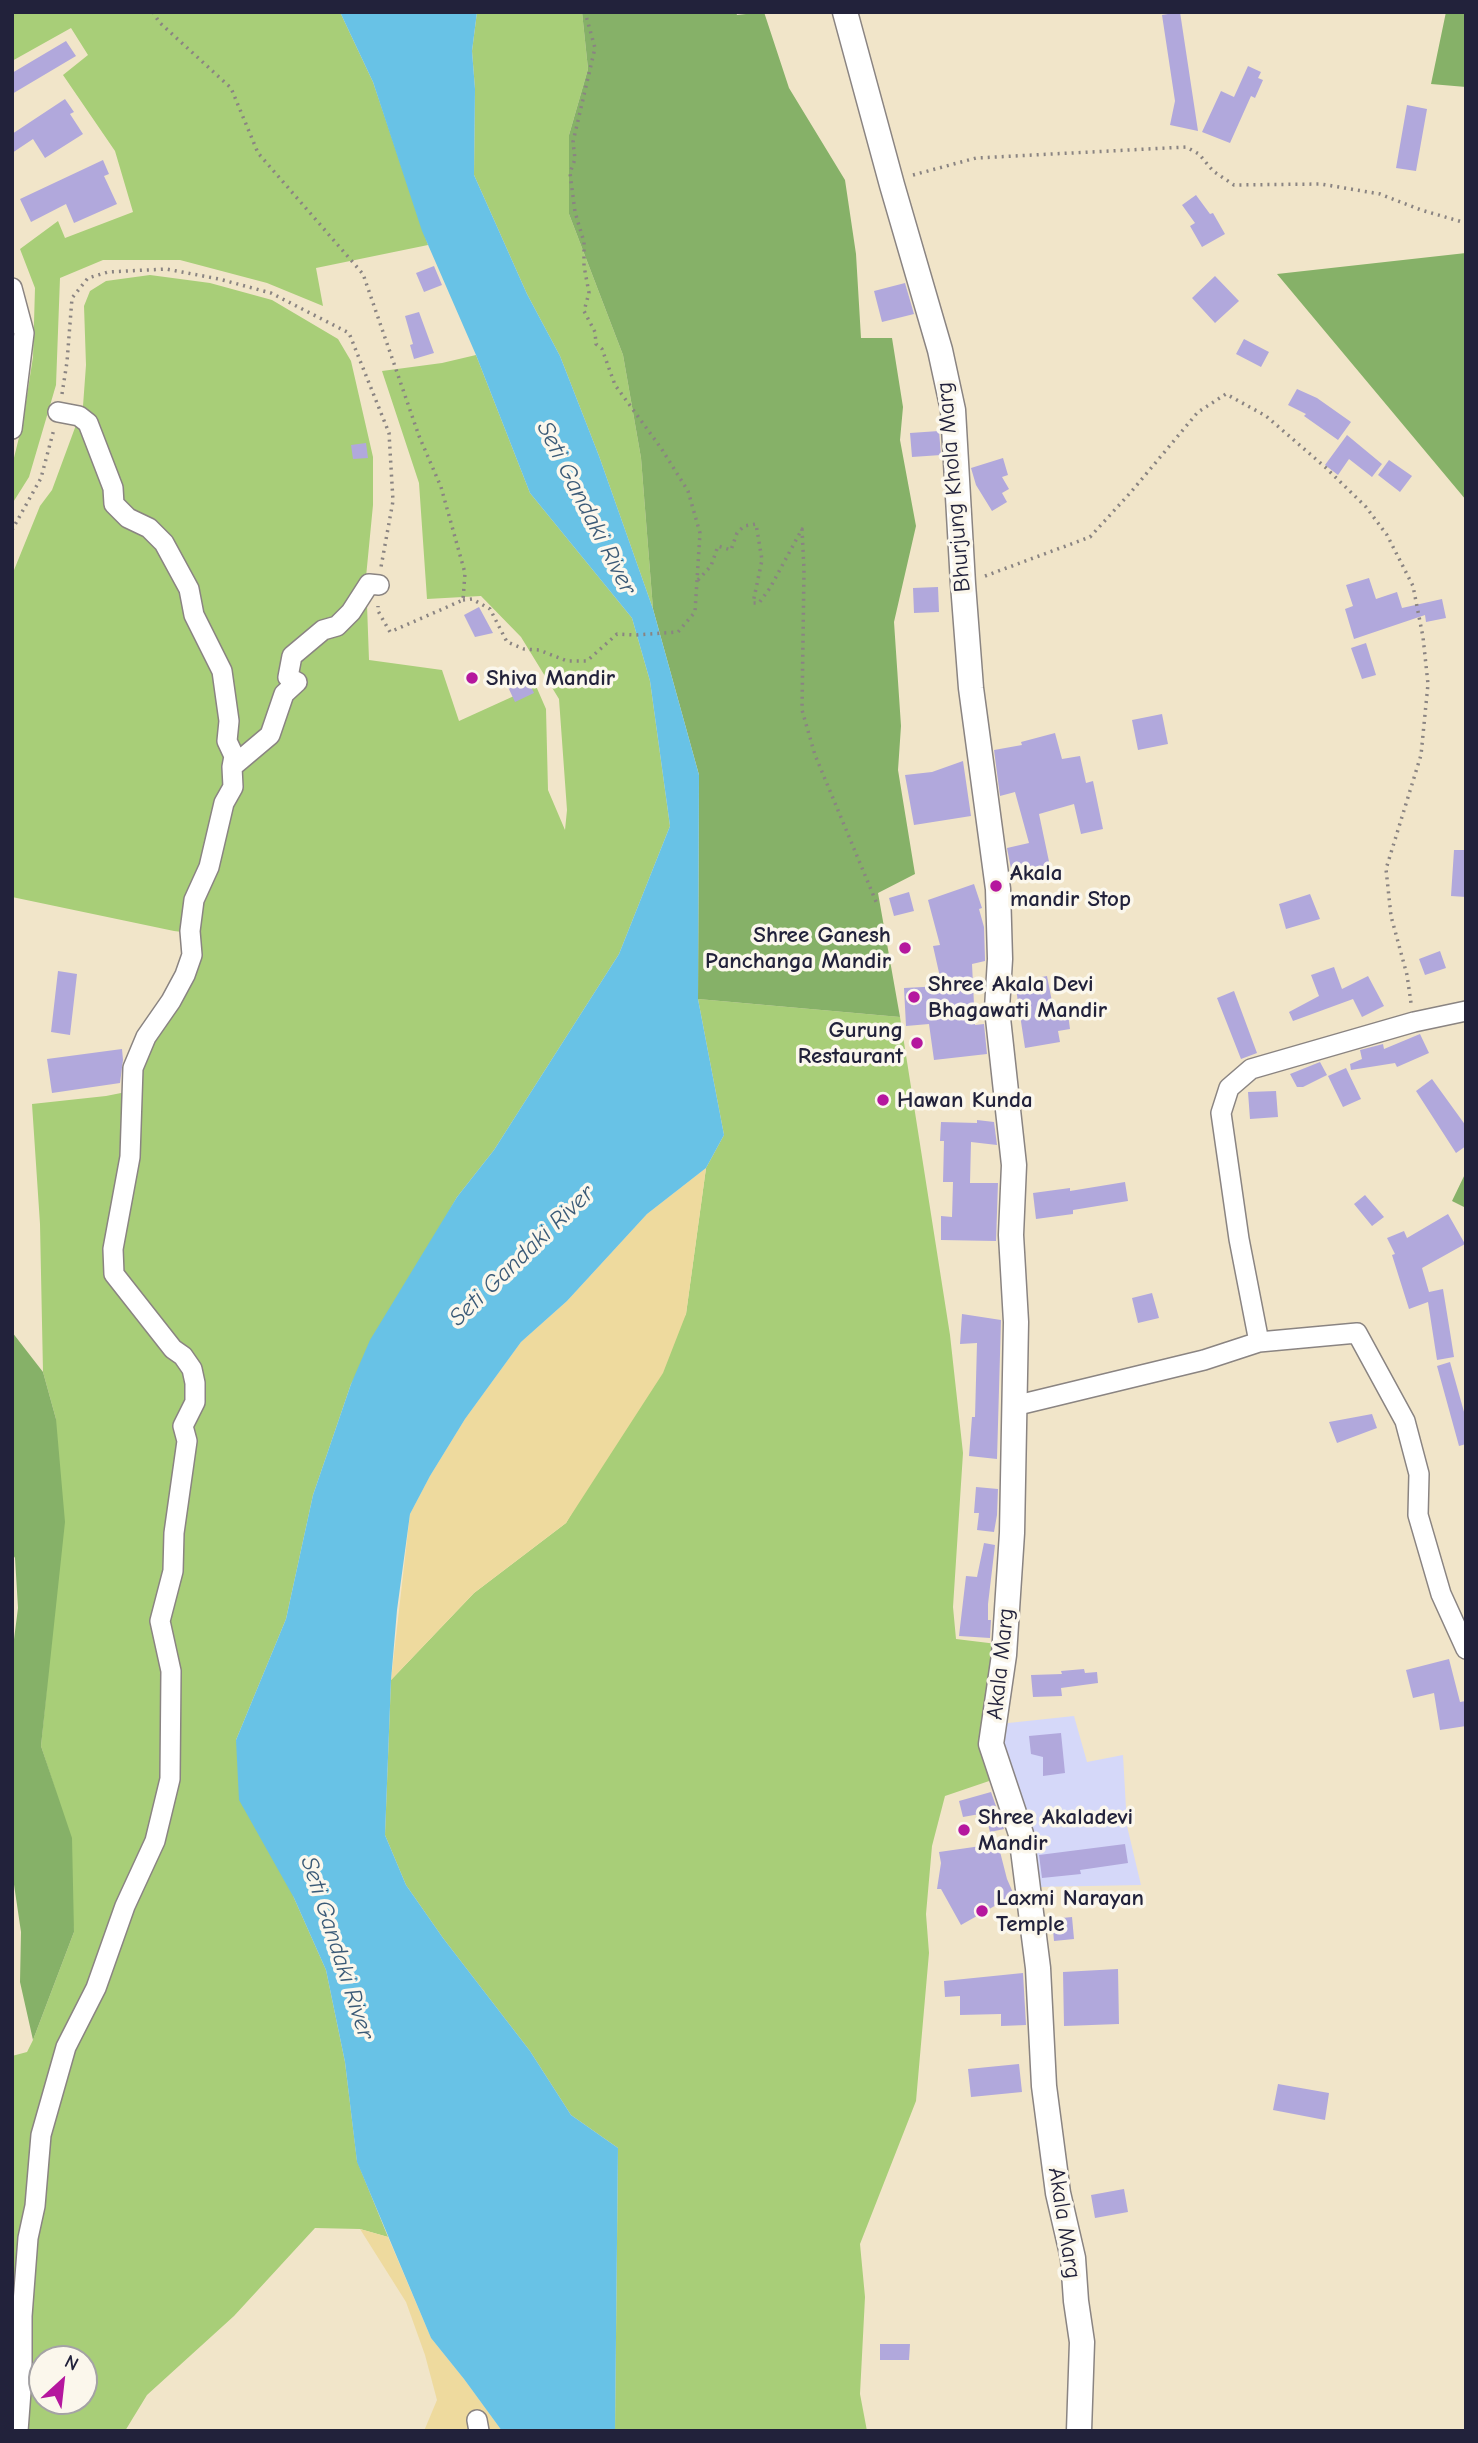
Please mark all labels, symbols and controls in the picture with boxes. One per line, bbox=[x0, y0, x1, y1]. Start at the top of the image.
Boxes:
street label: Bhurjung Khola Marg bbox=[931, 381, 977, 593]
water label: Seti Gandaki River bbox=[530, 417, 642, 599]
place label: Shiva Mandir bbox=[486, 664, 615, 692]
marker: Shiva Mandir bbox=[464, 670, 480, 686]
place label: Akala mandir Stop bbox=[1010, 859, 1131, 913]
marker: Akala mandir Stop bbox=[988, 878, 1004, 894]
place label: Shree Ganesh Panchanga Mandir bbox=[705, 921, 891, 975]
marker: Shree Ganesh Panchanga Mandir bbox=[897, 940, 913, 956]
place label: Shree Akala Devi Bhagawati Mandir bbox=[928, 970, 1107, 1024]
marker: Shree Akala Devi Bhagawati Mandir bbox=[906, 989, 922, 1005]
place label: Gurung Restaurant bbox=[798, 1016, 903, 1070]
marker: Gurung Restaurant bbox=[909, 1035, 925, 1051]
place label: Hawan Kunda bbox=[897, 1086, 1033, 1114]
marker: Hawan Kunda bbox=[875, 1092, 891, 1108]
water label: Seti Gandaki River bbox=[443, 1179, 601, 1333]
street label: Akala Marg bbox=[981, 1607, 1021, 1721]
place label: Shree Akaladevi Mandir bbox=[978, 1803, 1133, 1857]
marker: Shree Akaladevi Mandir bbox=[956, 1822, 972, 1838]
water label: Seti Gandaki River bbox=[294, 1853, 380, 2043]
place label: Laxmi Narayan Temple bbox=[996, 1884, 1144, 1938]
marker: Laxmi Narayan Temple bbox=[974, 1903, 990, 1919]
street label: Akala Marg bbox=[1042, 2165, 1086, 2281]
north arrow bbox=[28, 2345, 98, 2415]
text: N bbox=[61, 2350, 82, 2376]

